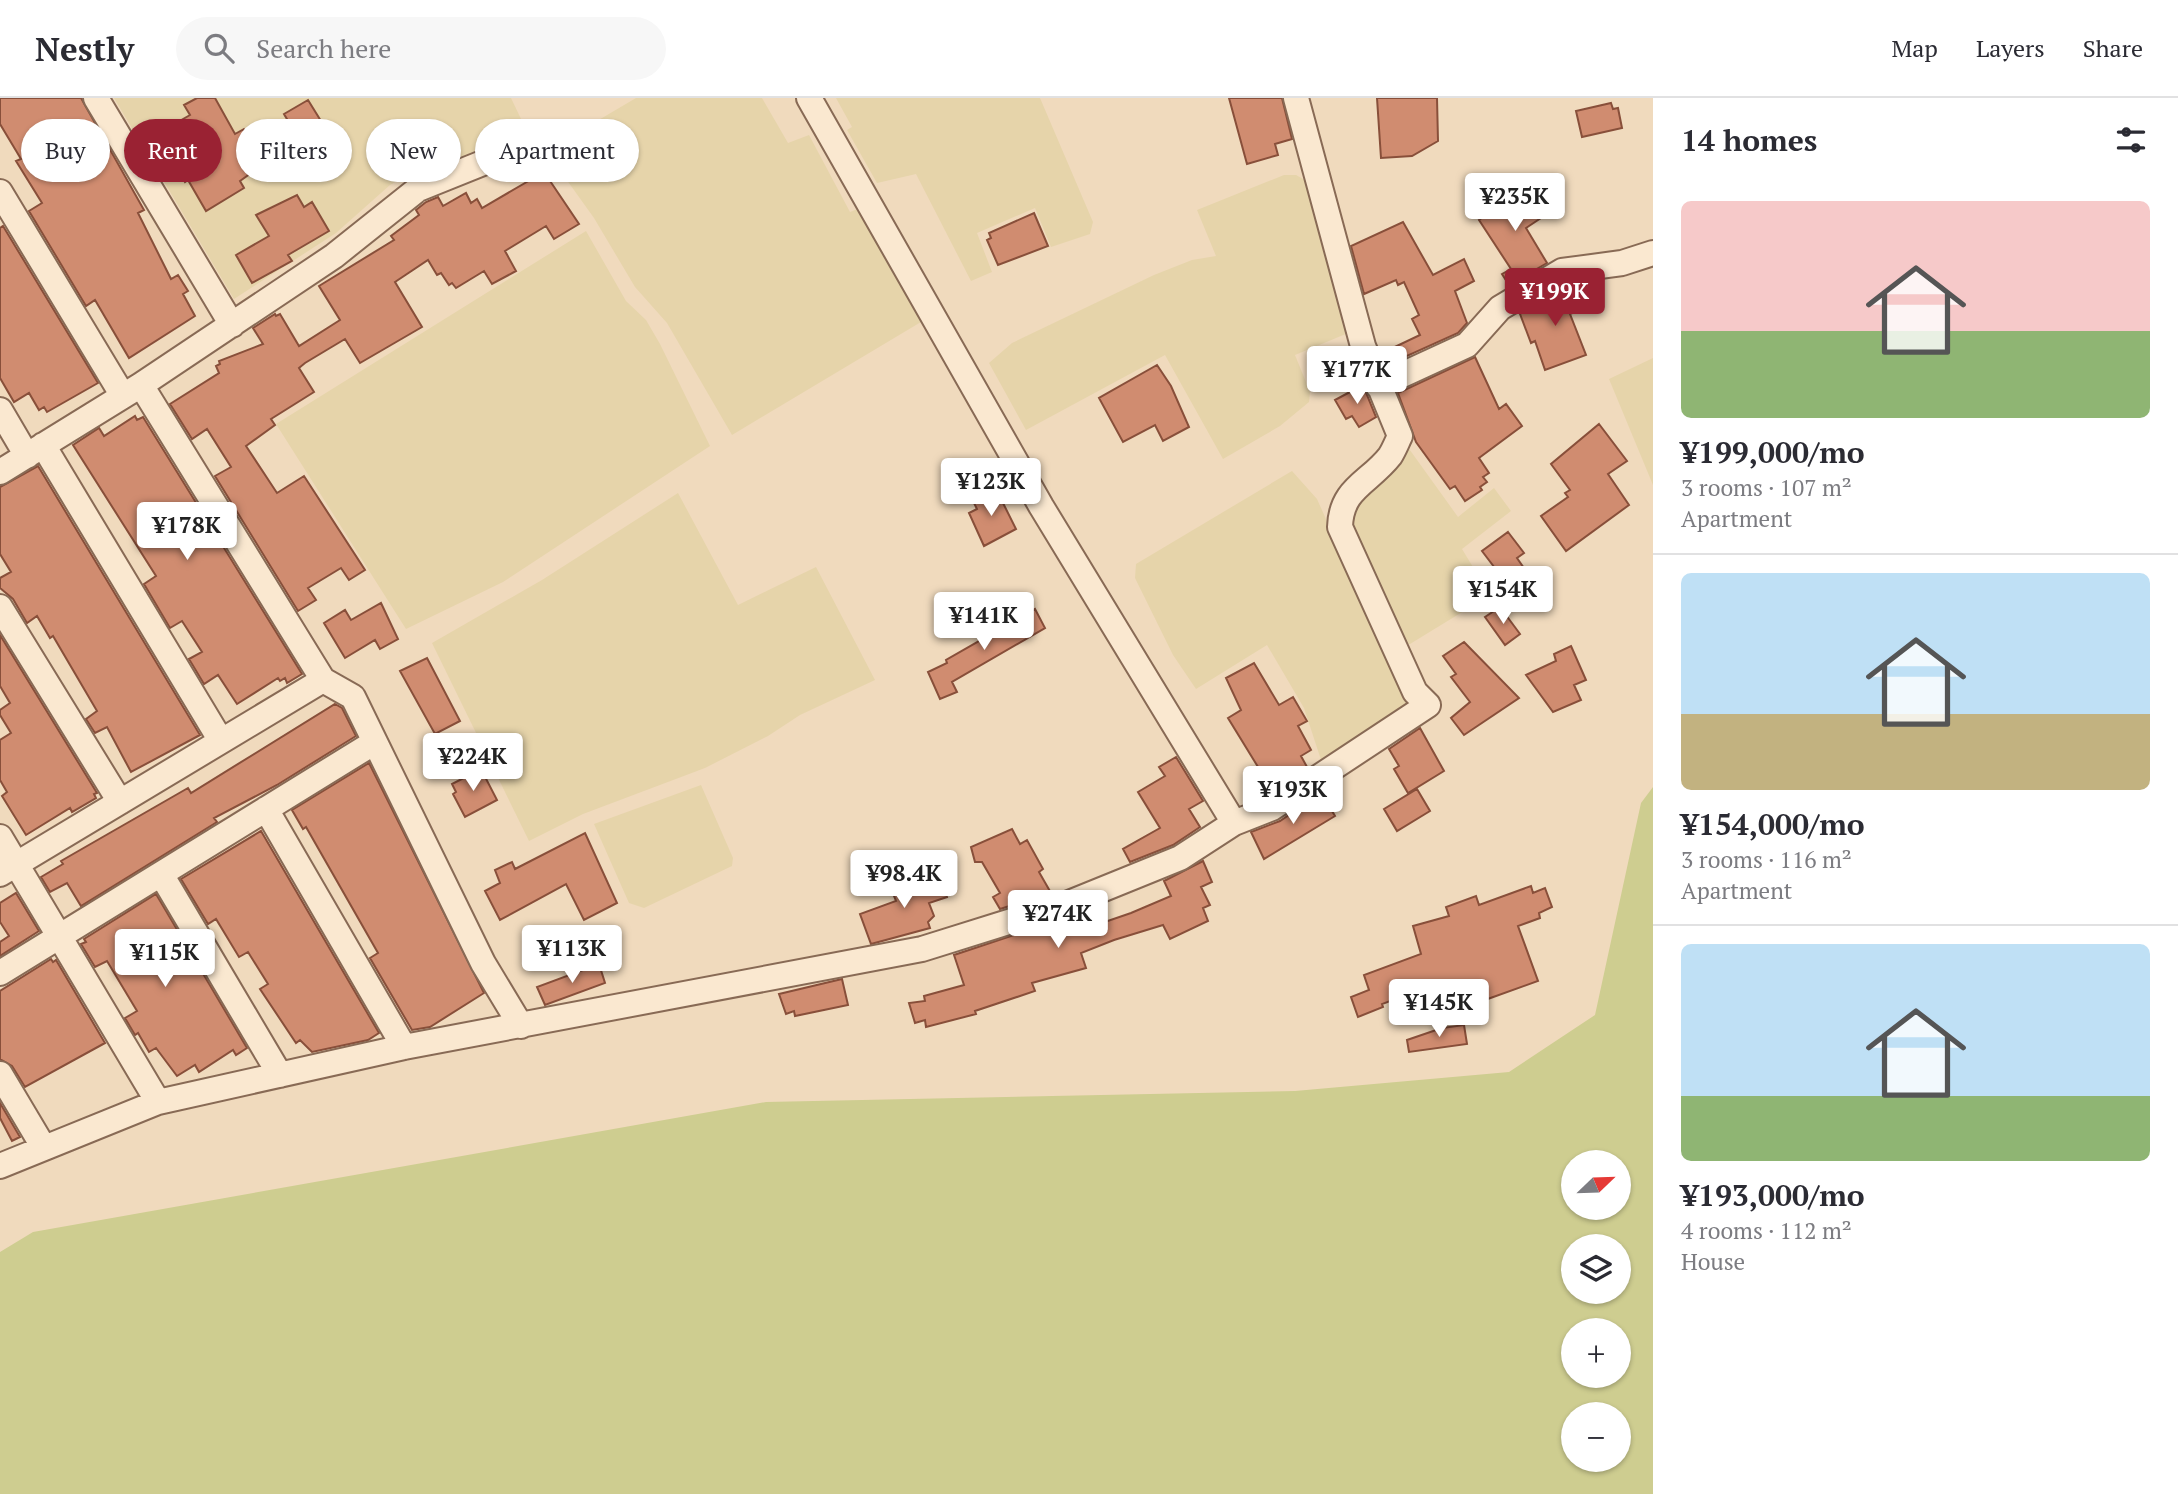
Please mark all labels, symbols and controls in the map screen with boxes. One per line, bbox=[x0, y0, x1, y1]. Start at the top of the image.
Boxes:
search box bbox=[176, 17, 666, 80]
text: Nestly bbox=[35, 27, 134, 70]
icon: search bbox=[200, 29, 238, 67]
text: Search here bbox=[256, 31, 391, 65]
text: Map bbox=[1891, 32, 1938, 64]
text: Layers bbox=[1976, 32, 2045, 64]
text: Share bbox=[2083, 32, 2143, 64]
chip: Buy bbox=[21, 119, 110, 182]
chip: Rent bbox=[124, 119, 222, 182]
chip: Filters bbox=[236, 119, 352, 182]
chip: New bbox=[366, 119, 461, 182]
chip: Apartment bbox=[475, 119, 639, 182]
text: 14 homes bbox=[1681, 120, 1817, 160]
icon: filters bbox=[2112, 121, 2150, 159]
pin: ¥235K bbox=[1466, 174, 1564, 233]
text: ¥235K bbox=[1481, 180, 1549, 211]
icon: home bbox=[1853, 247, 1979, 373]
pin: ¥199K bbox=[1506, 268, 1604, 328]
text: ¥199K bbox=[1521, 275, 1589, 306]
pin: ¥177K bbox=[1308, 346, 1406, 406]
text: ¥177K bbox=[1323, 353, 1391, 384]
text: ¥199,000/mo bbox=[1681, 432, 1865, 472]
pin: ¥123K bbox=[942, 458, 1040, 518]
text: ¥123K bbox=[957, 465, 1025, 496]
text: 3 rooms · 107 m² bbox=[1681, 472, 1852, 503]
pin: ¥178K bbox=[138, 503, 236, 562]
text: Apartment bbox=[1681, 503, 1792, 534]
text: ¥178K bbox=[153, 509, 221, 540]
pin: ¥154K bbox=[1454, 566, 1552, 626]
text: ¥154K bbox=[1469, 573, 1537, 604]
pin: ¥141K bbox=[935, 592, 1033, 652]
text: ¥141K bbox=[950, 599, 1018, 630]
icon: home bbox=[1853, 619, 1979, 745]
pin: ¥224K bbox=[424, 734, 522, 793]
text: ¥224K bbox=[439, 740, 507, 771]
pin: ¥193K bbox=[1244, 766, 1342, 826]
text: ¥193K bbox=[1259, 773, 1327, 804]
text: ¥154,000/mo bbox=[1681, 804, 1865, 844]
text: 3 rooms · 116 m² bbox=[1681, 844, 1852, 875]
pin: ¥98.4K bbox=[847, 850, 961, 910]
text: ¥98.4K bbox=[866, 857, 942, 888]
text: Apartment bbox=[1681, 875, 1792, 906]
pin: ¥274K bbox=[1009, 890, 1107, 950]
text: ¥274K bbox=[1024, 897, 1092, 928]
pin: ¥113K bbox=[523, 926, 621, 985]
pin: ¥115K bbox=[116, 930, 214, 989]
text: ¥113K bbox=[538, 932, 606, 963]
text: ¥115K bbox=[131, 936, 199, 967]
pin: ¥145K bbox=[1390, 979, 1488, 1039]
text: ¥145K bbox=[1405, 986, 1473, 1017]
icon: home bbox=[1853, 990, 1979, 1116]
north arrow bbox=[1561, 1150, 1631, 1220]
map controls bbox=[1561, 1150, 1631, 1472]
text: ¥193,000/mo bbox=[1681, 1175, 1865, 1215]
text: 4 rooms · 112 m² bbox=[1681, 1215, 1852, 1246]
button: layers bbox=[1561, 1234, 1631, 1304]
text: House bbox=[1681, 1246, 1745, 1277]
button: + bbox=[1561, 1318, 1631, 1388]
button: − bbox=[1561, 1402, 1631, 1472]

